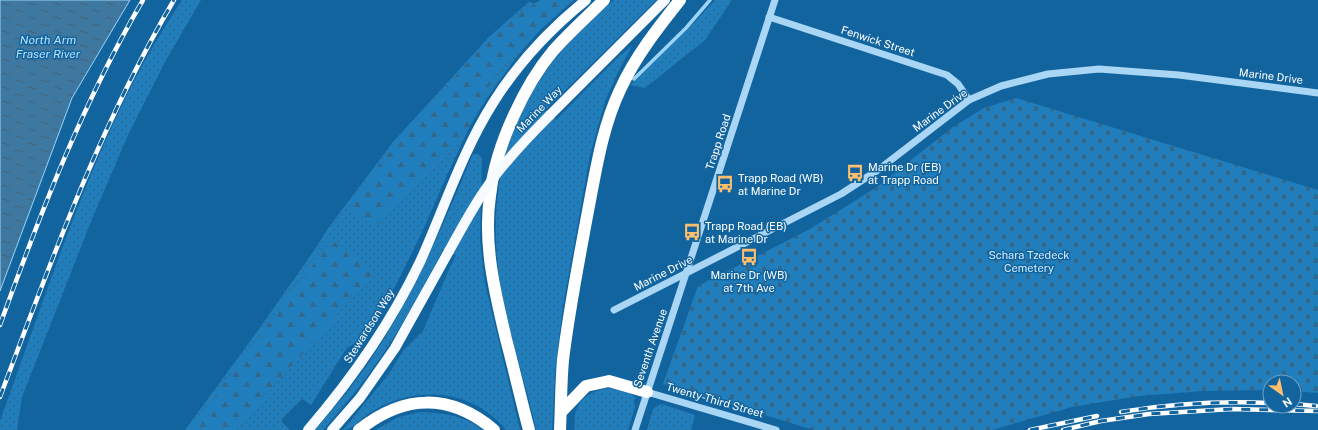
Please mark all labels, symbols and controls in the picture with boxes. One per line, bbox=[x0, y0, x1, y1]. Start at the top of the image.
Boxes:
street label: Fenwick Street bbox=[840, 23, 916, 59]
water label: North Arm Fraser River bbox=[16, 33, 81, 61]
street label: Marine Drive bbox=[1238, 66, 1304, 86]
street label: Marine Way bbox=[514, 83, 564, 135]
street label: Marine Drive bbox=[910, 86, 970, 134]
street label: Trapp Road bbox=[703, 113, 733, 171]
place label: Marine Dr (EB) at Trapp Road bbox=[868, 161, 942, 186]
bus stop icon: Marine Dr (EB) at Trapp Road bbox=[845, 163, 865, 183]
place label: Trapp Road (WB) at Marine Dr bbox=[738, 172, 823, 197]
bus stop icon: Trapp Road (WB) at Marine Dr bbox=[715, 174, 735, 194]
place label: Trapp Road (EB) at Marine Dr bbox=[705, 220, 787, 245]
bus stop icon: Trapp Road (EB) at Marine Dr bbox=[682, 222, 702, 242]
bus stop icon: Marine Dr (WB) at 7th Ave bbox=[739, 247, 759, 267]
park label: Schara Tzedeck Cemetery bbox=[989, 249, 1069, 274]
street label: Marine Drive bbox=[632, 253, 694, 293]
place label: Marine Dr (WB) at 7th Ave bbox=[710, 269, 788, 294]
street label: Stewardson Way bbox=[341, 287, 397, 365]
street label: Seventh Avenue bbox=[631, 307, 669, 389]
north arrow bbox=[1262, 374, 1302, 414]
street label: Twenty-Third Street bbox=[665, 380, 765, 420]
text: N bbox=[1281, 395, 1294, 410]

